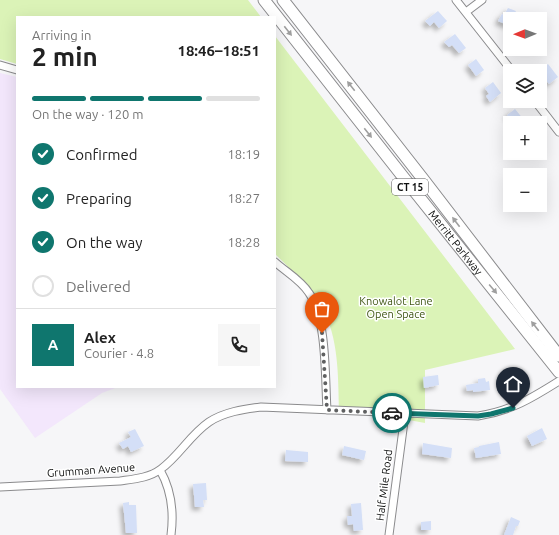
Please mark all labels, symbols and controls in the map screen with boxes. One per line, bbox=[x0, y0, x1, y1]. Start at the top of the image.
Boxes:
north arrow bbox=[503, 12, 547, 56]
map controls bbox=[503, 12, 547, 212]
one-way arrow bbox=[284, 25, 292, 36]
text: Arriving in bbox=[32, 28, 91, 42]
text: 2 min bbox=[32, 42, 98, 71]
text: 18:46–18:51 bbox=[177, 42, 260, 59]
button: layers bbox=[503, 64, 547, 108]
one-way arrow bbox=[346, 81, 355, 92]
text: On the way · 120 m bbox=[32, 107, 144, 121]
button: + bbox=[503, 116, 547, 160]
one-way arrow bbox=[364, 127, 373, 138]
icon: check bbox=[32, 143, 54, 165]
text: Confirmed bbox=[66, 146, 138, 163]
text: 18:19 bbox=[227, 147, 260, 161]
button: − bbox=[503, 168, 547, 212]
road number: CT 15 bbox=[392, 179, 428, 195]
icon: check bbox=[32, 187, 54, 209]
text: Preparing bbox=[66, 190, 132, 207]
text: 18:27 bbox=[227, 191, 260, 205]
street label: Merritt Parkway bbox=[426, 208, 485, 278]
one-way arrow bbox=[452, 217, 460, 228]
icon: check bbox=[32, 231, 54, 253]
text: On the way bbox=[66, 234, 142, 251]
text: 18:28 bbox=[227, 235, 260, 249]
text: Delivered bbox=[66, 278, 131, 295]
one-way arrow bbox=[488, 284, 497, 295]
pin bbox=[305, 292, 339, 333]
park label: Knowalot Lane Open Space bbox=[359, 295, 433, 320]
icon: bag bbox=[311, 298, 333, 320]
one-way arrow bbox=[531, 320, 539, 331]
button: phone bbox=[218, 324, 260, 366]
text: Alex bbox=[84, 329, 116, 346]
text: A bbox=[48, 336, 58, 353]
text: Courier · 4.8 bbox=[84, 346, 154, 360]
pin bbox=[496, 367, 530, 408]
icon: home bbox=[502, 373, 524, 395]
courier bbox=[372, 393, 412, 433]
icon: car bbox=[381, 402, 403, 424]
street label: Half Mile Road bbox=[374, 449, 394, 521]
street label: Grumman Avenue bbox=[47, 461, 135, 479]

